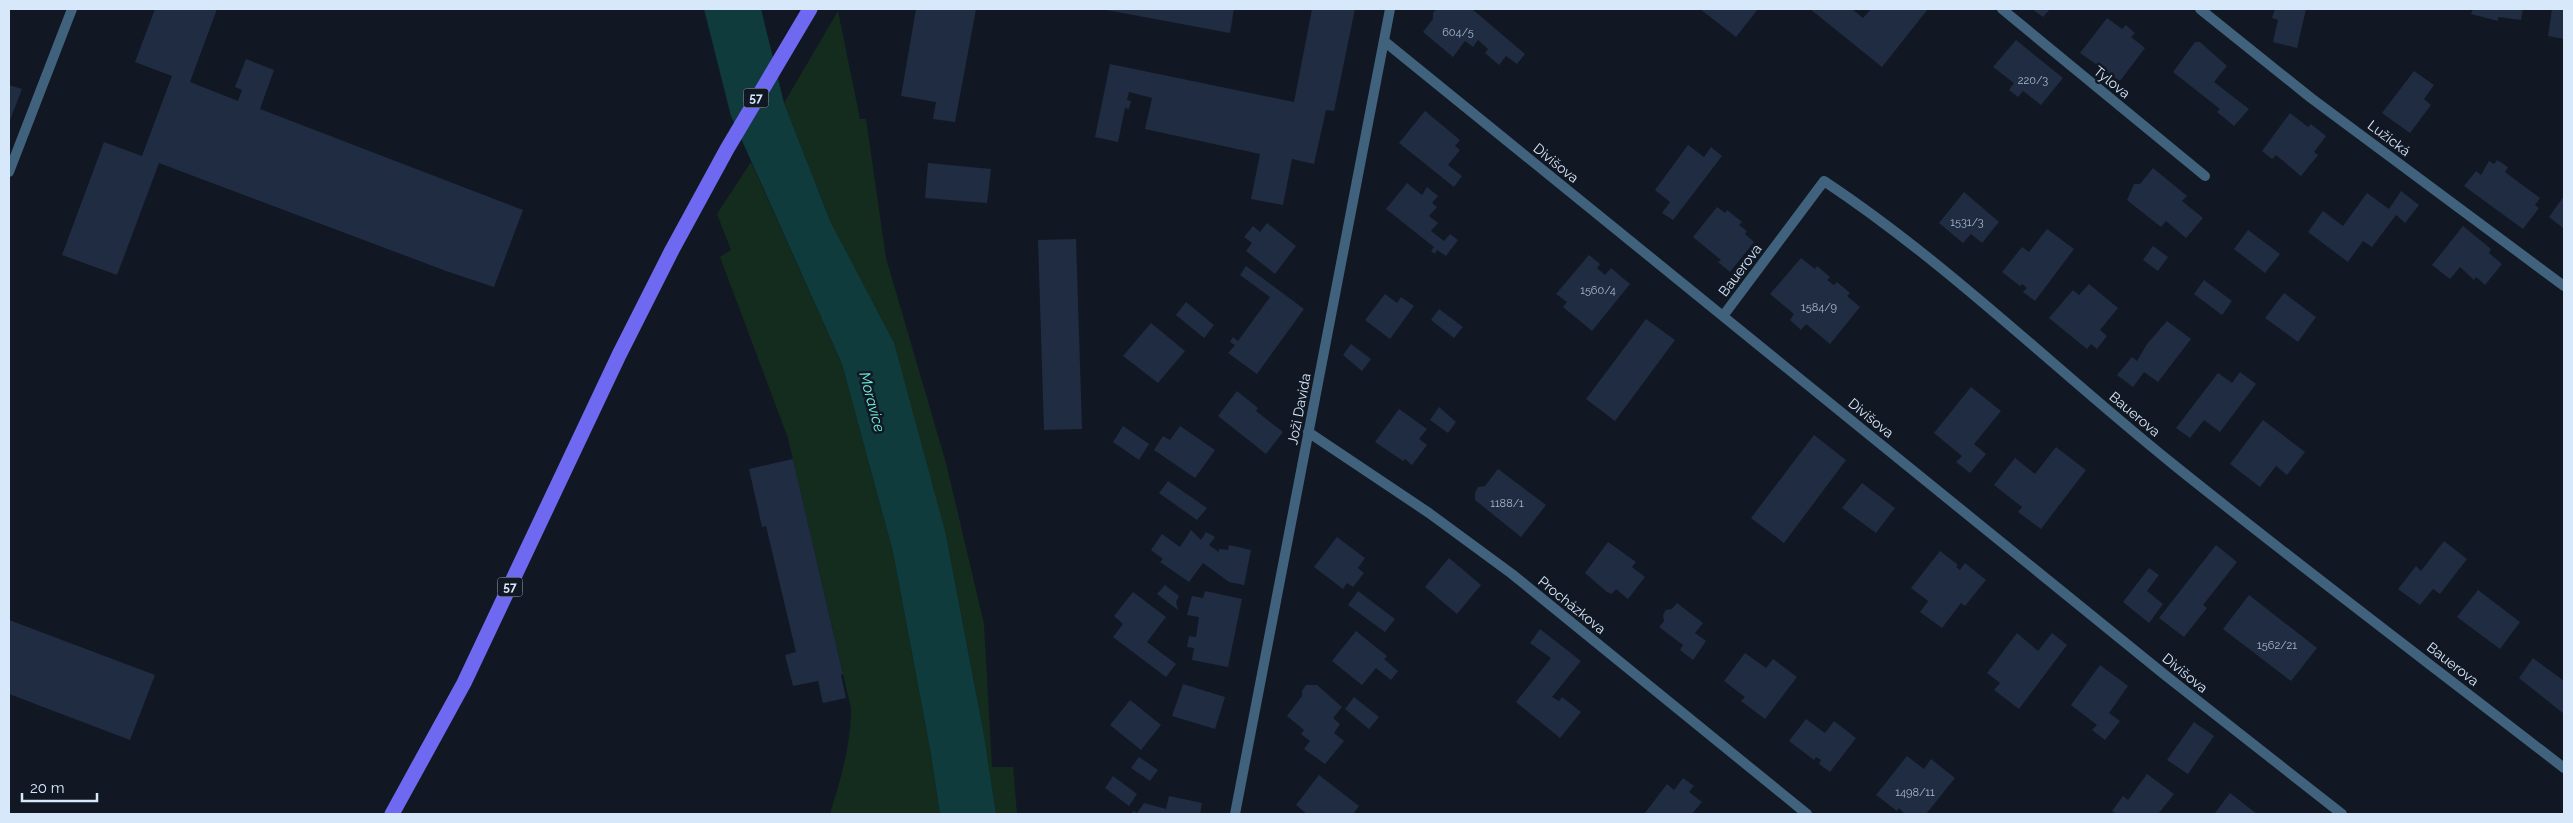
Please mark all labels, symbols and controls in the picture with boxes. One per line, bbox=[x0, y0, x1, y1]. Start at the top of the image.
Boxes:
house number: 604/5 bbox=[1442, 26, 1474, 39]
street label: Tylova bbox=[2091, 63, 2133, 101]
house number: 220/3 bbox=[2018, 74, 2048, 87]
road number: 57 bbox=[744, 89, 768, 108]
street label: Lužická bbox=[2365, 117, 2413, 159]
street label: Divišova bbox=[1530, 140, 1582, 186]
house number: 1531/3 bbox=[1950, 216, 1984, 229]
street label: Bauerova bbox=[1715, 241, 1765, 299]
house number: 1560/4 bbox=[1580, 284, 1616, 297]
house number: 1584/9 bbox=[1801, 301, 1837, 314]
water label: Moravice bbox=[855, 370, 889, 434]
street label: Joži Davida bbox=[1284, 372, 1314, 446]
street label: Bauerova bbox=[2106, 388, 2164, 440]
street label: Divišova bbox=[1845, 395, 1897, 441]
house number: 1188/1 bbox=[1490, 497, 1524, 510]
street label: Procházkova bbox=[1535, 573, 1609, 637]
road number: 57 bbox=[498, 578, 522, 596]
house number: 1562/21 bbox=[2257, 639, 2297, 652]
street label: Bauerova bbox=[2424, 639, 2482, 689]
street label: Divišova bbox=[2159, 650, 2211, 696]
scale bar bbox=[22, 770, 98, 802]
text: 20 m bbox=[30, 779, 65, 797]
house number: 1498/11 bbox=[1895, 786, 1935, 799]

